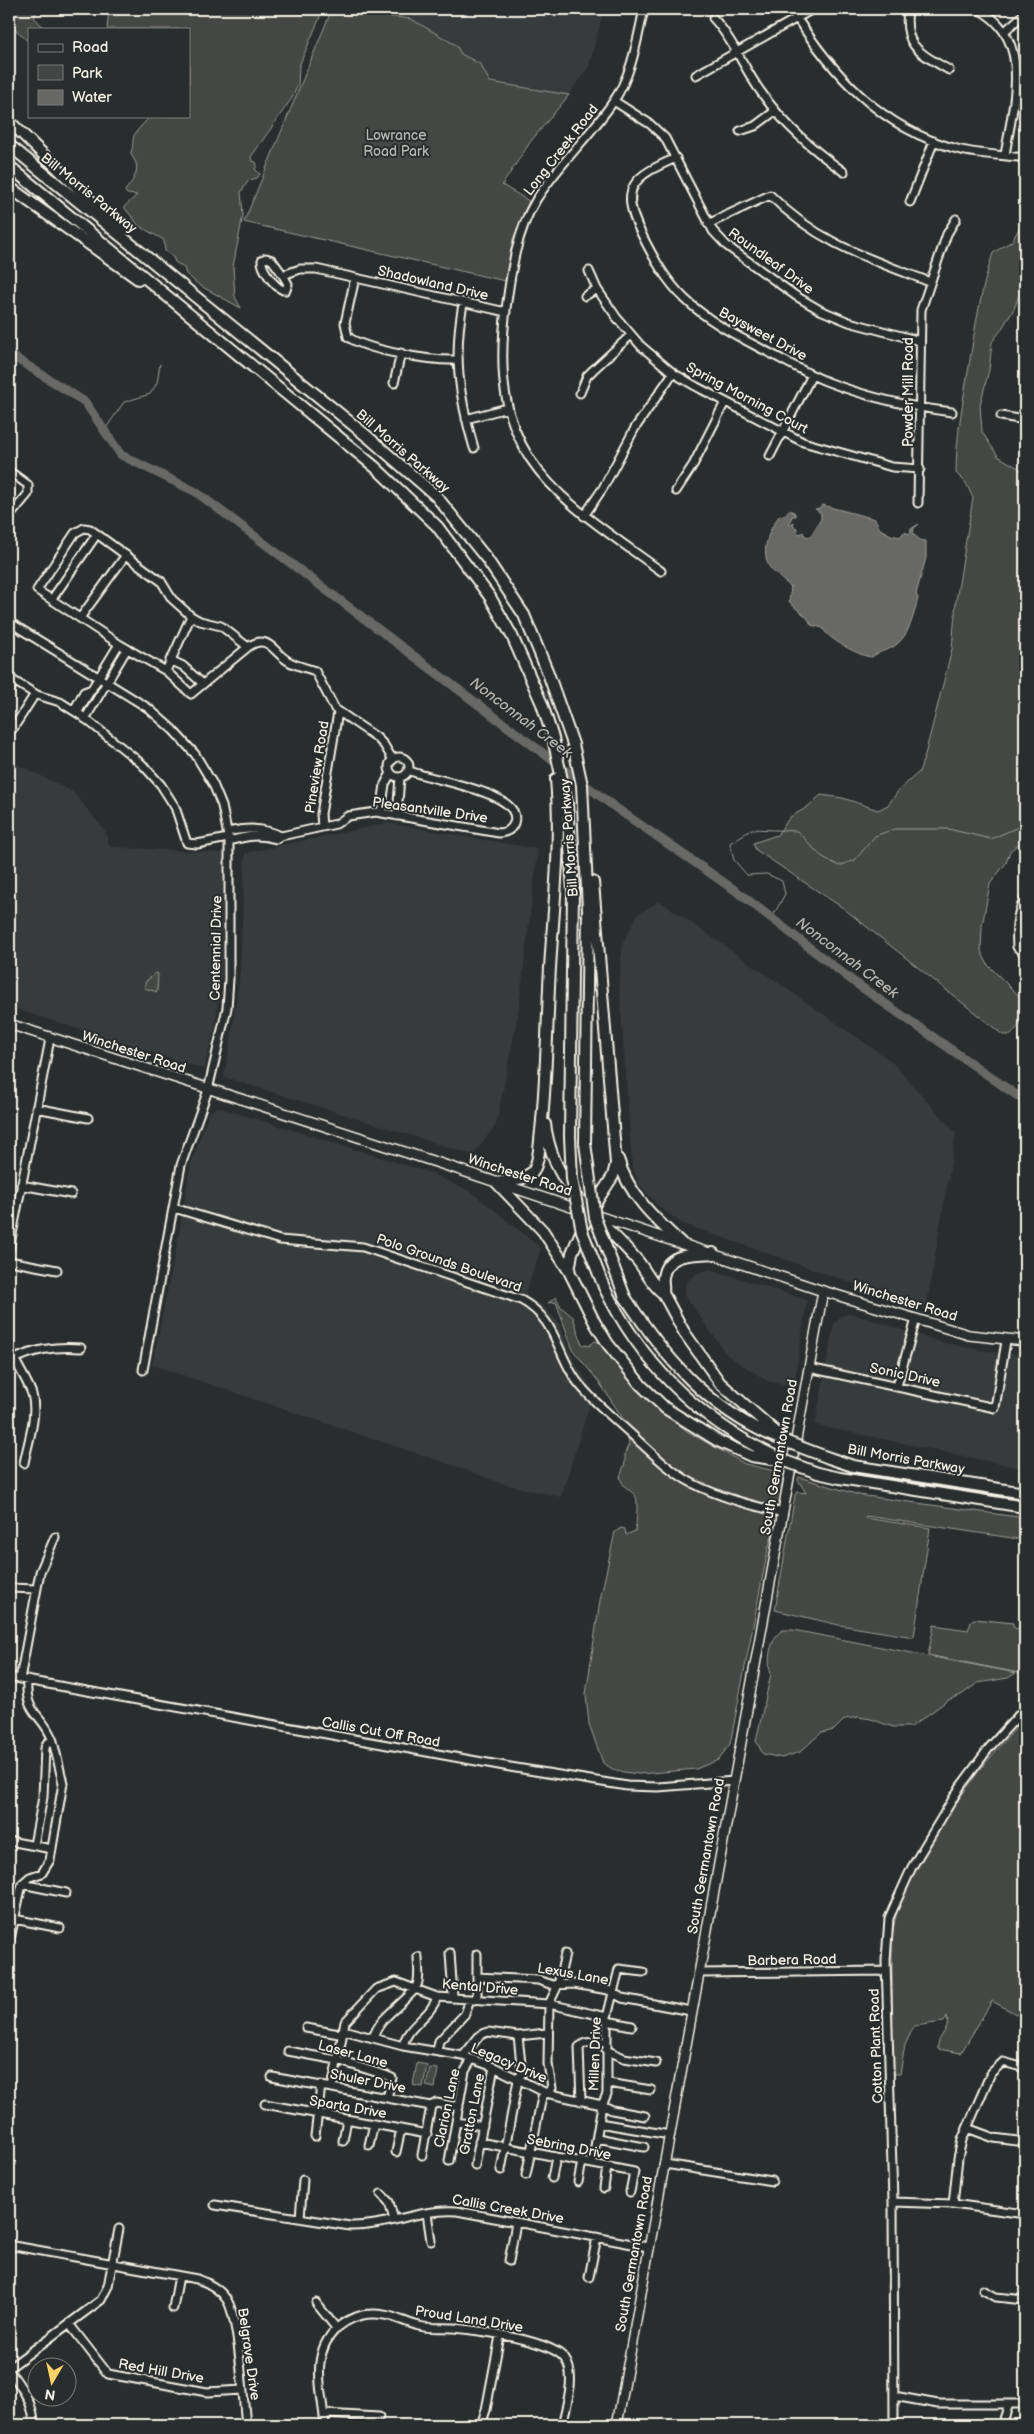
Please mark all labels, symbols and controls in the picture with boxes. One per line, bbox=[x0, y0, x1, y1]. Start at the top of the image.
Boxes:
legend bbox=[28, 28, 190, 118]
text: Road bbox=[72, 38, 108, 57]
text: Park bbox=[72, 64, 103, 83]
text: Water bbox=[72, 88, 112, 107]
street label: Long Creek Road bbox=[520, 101, 602, 199]
park label: Lowrance Road Park bbox=[363, 127, 429, 160]
street label: Bill Morris Parkway bbox=[38, 149, 141, 237]
street label: Roundleaf Drive bbox=[725, 224, 817, 298]
street label: Shadowland Drive bbox=[376, 262, 490, 304]
street label: Baysweet Drive bbox=[716, 304, 810, 364]
street label: Powder Mill Road bbox=[900, 337, 917, 447]
street label: Spring Morning Court bbox=[683, 359, 812, 438]
street label: Bill Morris Parkway bbox=[353, 406, 454, 497]
water label: Nonconnah Creek bbox=[466, 673, 577, 763]
street label: Pineview Road bbox=[301, 719, 333, 815]
street label: Bill Morris Parkway bbox=[556, 778, 582, 898]
street label: Pleasantville Drive bbox=[371, 793, 489, 827]
street label: Centennial Drive bbox=[207, 895, 225, 1001]
water label: Nonconnah Creek bbox=[792, 913, 903, 1003]
street label: Winchester Road bbox=[80, 1027, 188, 1077]
street label: Winchester Road bbox=[466, 1150, 574, 1200]
street label: Polo Grounds Boulevard bbox=[374, 1230, 524, 1296]
street label: Winchester Road bbox=[851, 1277, 959, 1325]
street label: Sonic Drive bbox=[868, 1359, 942, 1391]
street label: South Germantown Road bbox=[757, 1378, 801, 1536]
street label: Bill Morris Parkway bbox=[846, 1440, 967, 1478]
street label: Callis Cut Off Road bbox=[321, 1713, 441, 1751]
street label: South Germantown Road bbox=[684, 1777, 728, 1935]
street label: Barbera Road bbox=[747, 1951, 837, 1969]
street label: Lexus Lane bbox=[536, 1959, 610, 1989]
street label: Kental Drive bbox=[441, 1975, 519, 1999]
street label: Cotton Plant Road bbox=[865, 1988, 887, 2104]
street label: Millen Drive bbox=[585, 2017, 605, 2091]
street label: Laser Lane bbox=[316, 2037, 390, 2071]
street label: Legacy Drive bbox=[468, 2039, 550, 2087]
street label: Shuler Drive bbox=[329, 2065, 407, 2097]
street label: Clarion Lane bbox=[430, 2067, 464, 2149]
street label: Gratton Lane bbox=[456, 2072, 488, 2156]
street label: Sparta Drive bbox=[308, 2092, 388, 2122]
street label: Sebring Drive bbox=[525, 2130, 613, 2164]
street label: South Germantown Road bbox=[612, 2175, 656, 2333]
street label: Callis Creek Drive bbox=[451, 2191, 565, 2227]
street label: Proud Land Drive bbox=[414, 2302, 524, 2336]
street label: Belgrave Drive bbox=[234, 2307, 264, 2401]
street label: Red Hill Drive bbox=[117, 2355, 205, 2387]
north arrow bbox=[28, 2356, 78, 2406]
text: N bbox=[44, 2385, 57, 2404]

